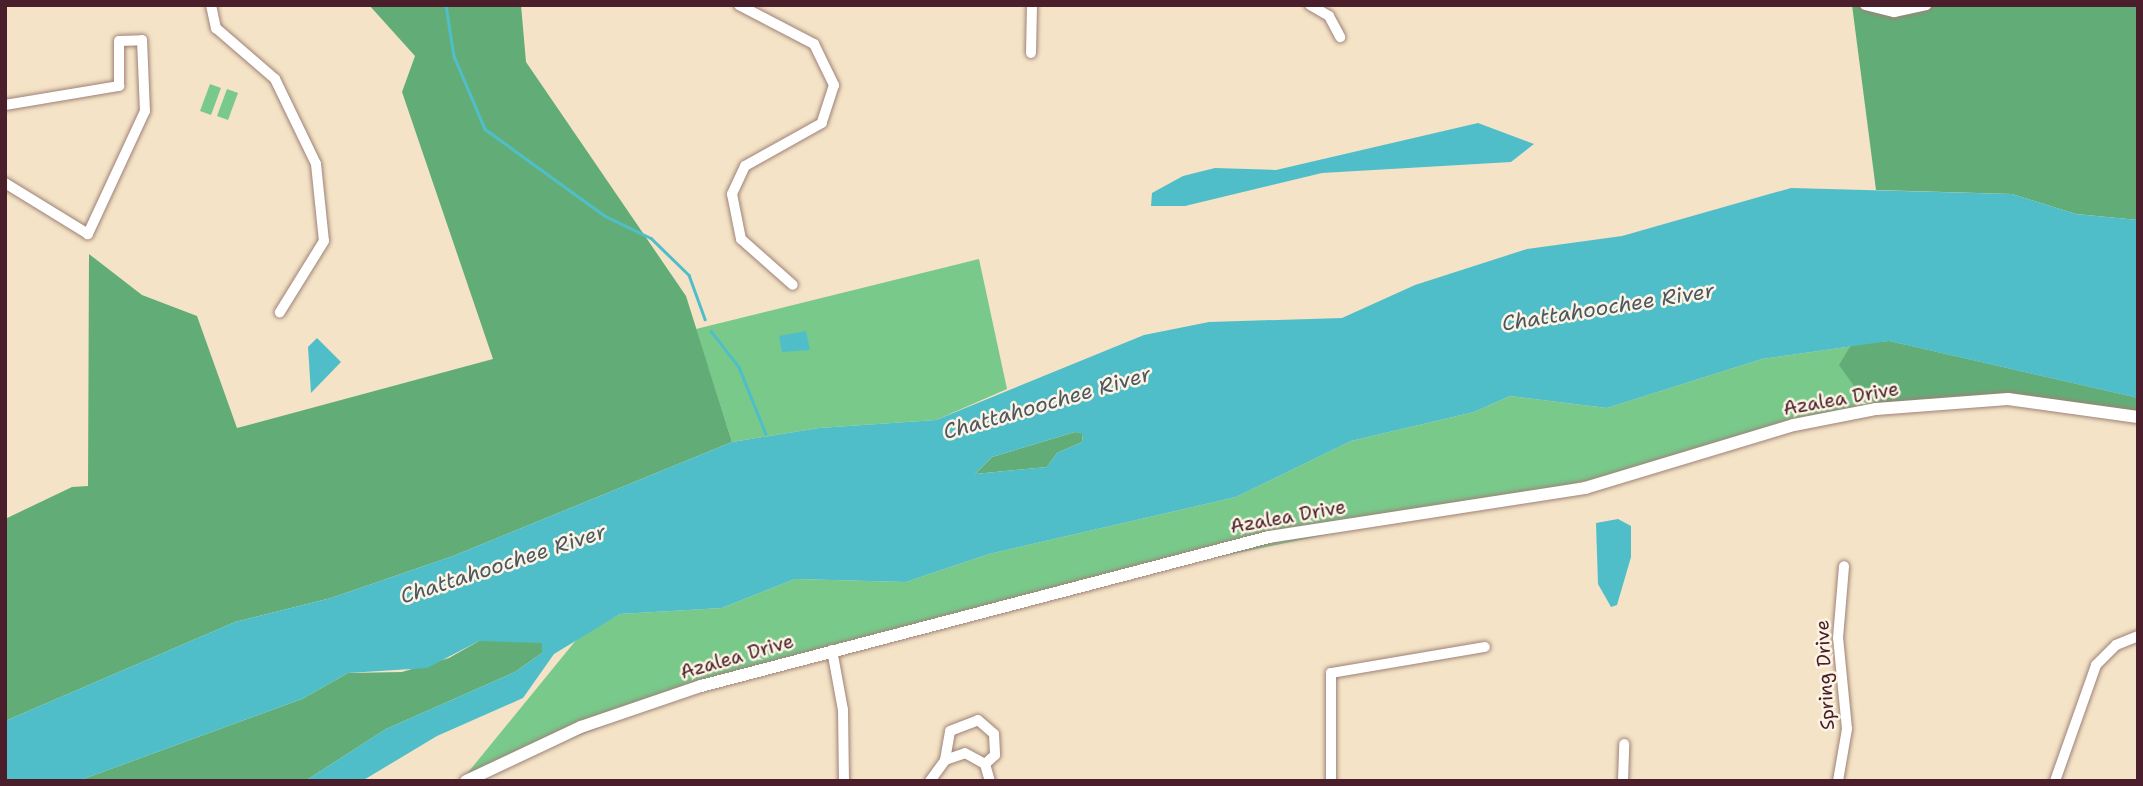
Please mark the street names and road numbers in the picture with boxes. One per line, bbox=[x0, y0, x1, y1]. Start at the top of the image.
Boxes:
street label: Azalea Drive bbox=[1781, 378, 1901, 420]
street label: Azalea Drive bbox=[1228, 496, 1348, 538]
street label: Spring Drive bbox=[1811, 619, 1839, 731]
street label: Azalea Drive bbox=[678, 630, 796, 684]

